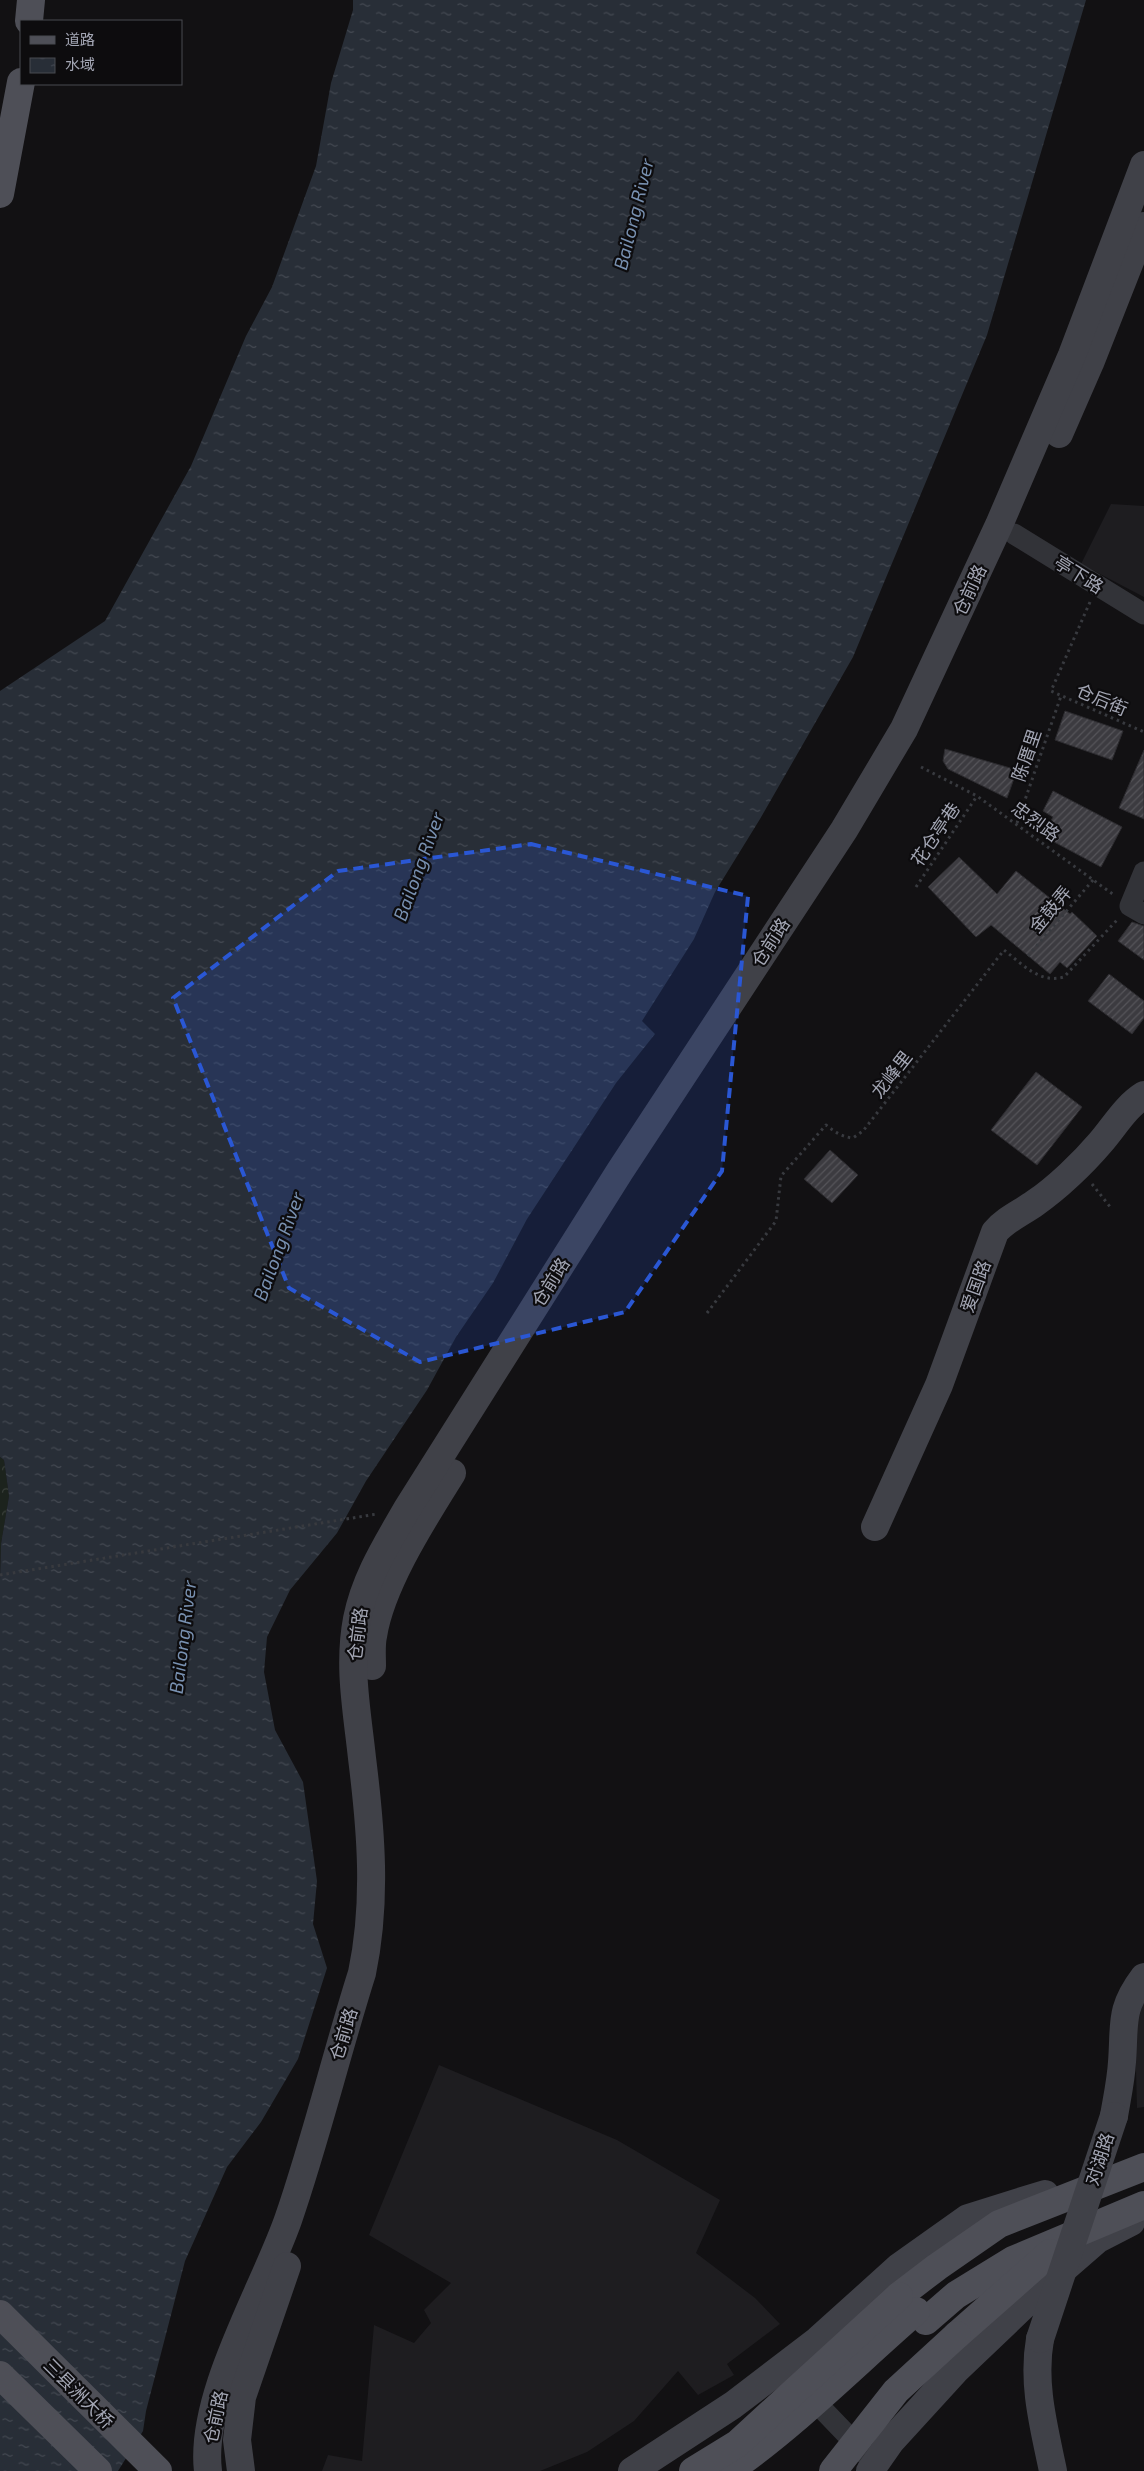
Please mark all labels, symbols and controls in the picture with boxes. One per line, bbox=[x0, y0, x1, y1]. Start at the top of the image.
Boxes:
legend bbox=[20, 20, 182, 85]
text: 道路 bbox=[65, 30, 95, 48]
text: 水域 bbox=[65, 55, 95, 73]
water label: Bailong River bbox=[608, 155, 658, 272]
street label: 亭下路 bbox=[1050, 550, 1108, 598]
street label: 仓前路 bbox=[948, 561, 990, 619]
street label: 仓后街 bbox=[1073, 678, 1131, 720]
street label: 陈厝里 bbox=[1007, 726, 1045, 784]
street label: 忠烈路 bbox=[1008, 796, 1064, 846]
street label: 花仓亭巷 bbox=[906, 798, 964, 870]
water label: Bailong River bbox=[388, 808, 448, 924]
street label: 金鼓弄 bbox=[1024, 881, 1076, 937]
street label: 仓前路 bbox=[746, 913, 794, 971]
street label: 龙峰里 bbox=[866, 1046, 916, 1102]
water label: Bailong River bbox=[248, 1188, 308, 1304]
street label: 仓前路 bbox=[526, 1253, 574, 1311]
street label: 爱国路 bbox=[955, 1257, 995, 1315]
water label: Bailong River bbox=[164, 1579, 200, 1695]
street label: 仓前路 bbox=[343, 1606, 371, 1662]
street label: 仓前路 bbox=[325, 2005, 361, 2063]
street label: 对湖路 bbox=[1080, 2130, 1118, 2188]
street label: 三县洲大桥 bbox=[39, 2353, 119, 2433]
street label: 仓前路 bbox=[199, 2388, 231, 2446]

